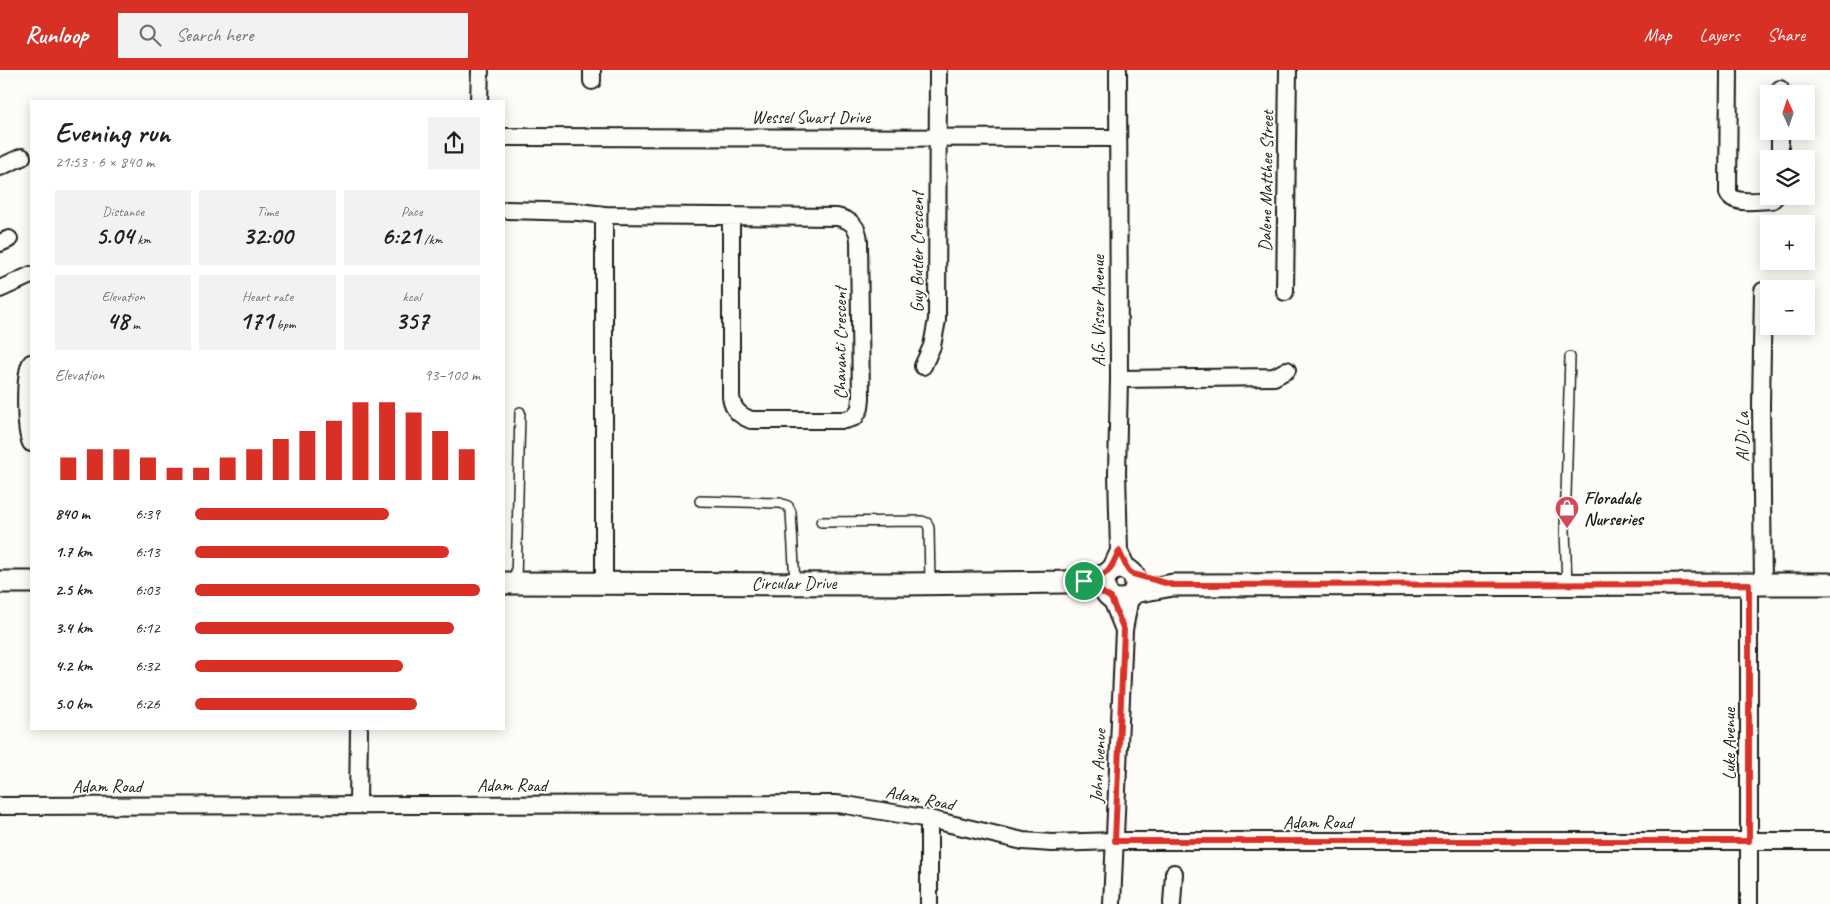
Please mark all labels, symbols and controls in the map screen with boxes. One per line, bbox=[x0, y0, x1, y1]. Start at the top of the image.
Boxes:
search box bbox=[118, 13, 468, 58]
text: Runloop bbox=[25, 20, 88, 50]
icon: search bbox=[136, 21, 164, 49]
text: Search here bbox=[176, 23, 253, 47]
text: Map bbox=[1644, 24, 1672, 46]
text: Layers bbox=[1700, 24, 1739, 46]
text: Share bbox=[1767, 24, 1805, 46]
north arrow bbox=[1760, 85, 1815, 140]
map controls bbox=[1760, 85, 1815, 335]
street label: Wessel Swart Drive bbox=[752, 106, 871, 128]
street label: Dalene Matthee Street bbox=[1254, 108, 1278, 252]
text: Evening run bbox=[55, 115, 170, 150]
button: share bbox=[428, 117, 480, 169]
button: layers bbox=[1760, 150, 1815, 205]
text: 21:53 · 6 × 840 m bbox=[55, 152, 154, 172]
street label: Guy Butler Crescent bbox=[906, 189, 928, 312]
text: Distance bbox=[102, 203, 144, 220]
text: Time bbox=[257, 203, 278, 220]
text: Pace bbox=[401, 203, 423, 220]
button: + bbox=[1760, 215, 1815, 270]
text: 5.04 bbox=[95, 220, 134, 252]
text: 32:00 bbox=[243, 220, 292, 252]
text: 6:21 bbox=[381, 220, 421, 252]
text: km bbox=[134, 231, 151, 248]
text: /km bbox=[421, 231, 442, 248]
street label: A.G. Visser Avenue bbox=[1087, 254, 1109, 367]
button: − bbox=[1760, 280, 1815, 335]
street label: Chavanti Crescent bbox=[829, 283, 851, 399]
text: Elevation bbox=[102, 288, 145, 305]
text: Heart rate bbox=[242, 288, 293, 305]
text: kcal bbox=[403, 288, 421, 305]
text: 48 bbox=[106, 305, 129, 337]
text: 171 bbox=[239, 305, 273, 337]
text: 357 bbox=[395, 305, 428, 337]
text: m bbox=[129, 316, 140, 333]
text: bpm bbox=[273, 316, 296, 333]
text: Elevation bbox=[55, 365, 104, 385]
text: 93–100 m bbox=[424, 365, 480, 385]
street label: Al Di La bbox=[1731, 410, 1753, 462]
place label: Floradale Nurseries bbox=[1584, 487, 1645, 530]
shop icon: Floradale Nurseries bbox=[1554, 495, 1580, 529]
text: 840 m bbox=[55, 504, 90, 524]
text: 6:39 bbox=[135, 504, 160, 524]
text: 1.7 km bbox=[55, 542, 92, 562]
text: 6:13 bbox=[135, 542, 160, 562]
pin bbox=[1063, 560, 1105, 602]
icon: arrive bbox=[1070, 567, 1098, 595]
street label: Circular Drive bbox=[752, 572, 837, 594]
text: 2.5 km bbox=[55, 580, 92, 600]
text: 6:03 bbox=[135, 580, 160, 600]
text: 3.4 km bbox=[55, 618, 92, 638]
text: 6:12 bbox=[135, 618, 160, 638]
text: 4.2 km bbox=[55, 656, 92, 676]
text: 6:32 bbox=[135, 656, 160, 676]
text: 5.0 km bbox=[55, 694, 92, 714]
text: 6:26 bbox=[135, 694, 160, 714]
street label: Luke Avenue bbox=[1718, 707, 1740, 780]
street label: John Avenue bbox=[1085, 727, 1111, 805]
street label: Adam Road bbox=[477, 774, 550, 796]
street label: Adam Road bbox=[72, 775, 145, 797]
street label: Adam Road bbox=[884, 781, 959, 816]
street label: Adam Road bbox=[1283, 811, 1356, 833]

